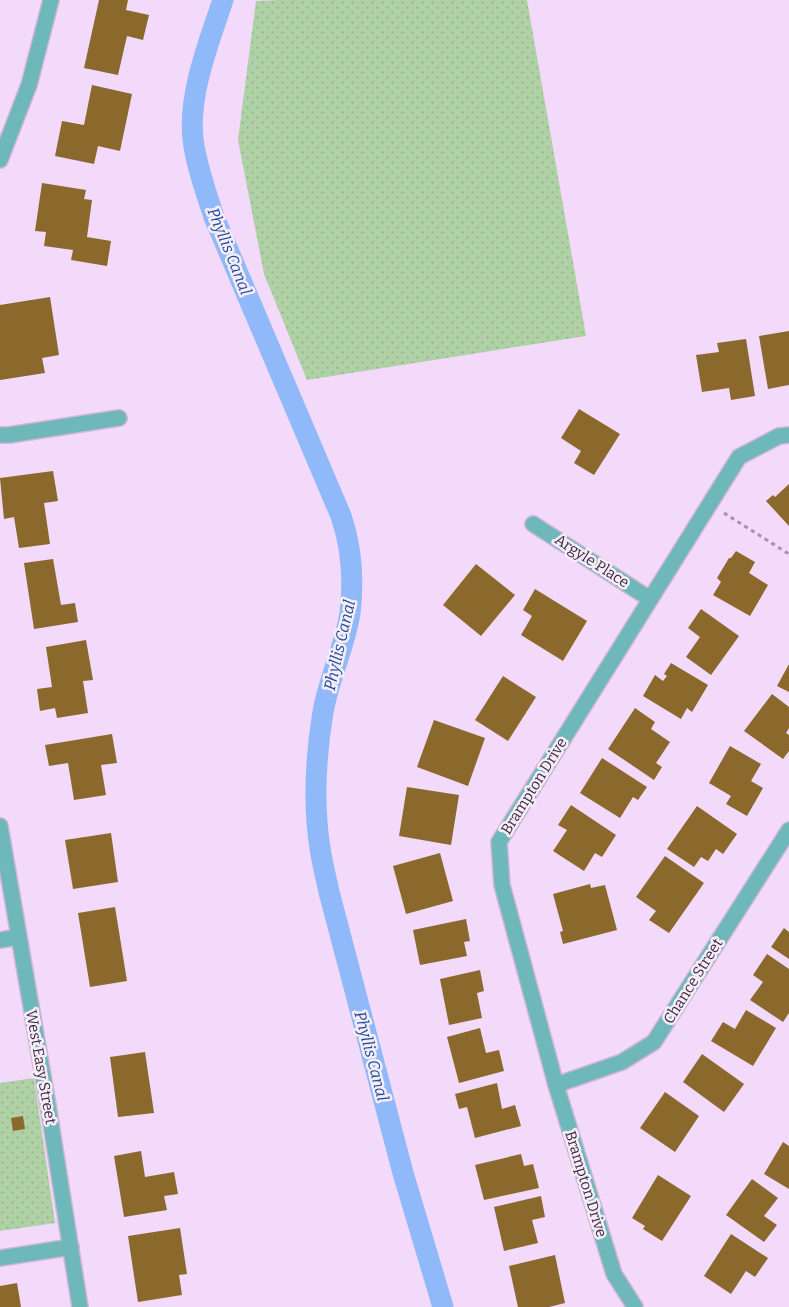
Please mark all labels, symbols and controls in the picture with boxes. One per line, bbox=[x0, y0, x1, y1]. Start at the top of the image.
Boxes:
water label: Phyllis Canal bbox=[203, 205, 256, 297]
street label: Argyle Place bbox=[551, 530, 633, 592]
water label: Phyllis Canal bbox=[320, 598, 359, 692]
street label: Brampton Drive bbox=[497, 734, 571, 838]
street label: Chance Street bbox=[660, 935, 727, 1027]
street label: West Easy Street bbox=[22, 1009, 60, 1126]
water label: Phyllis Canal bbox=[350, 1009, 393, 1103]
street label: Brampton Drive bbox=[561, 1129, 611, 1239]

